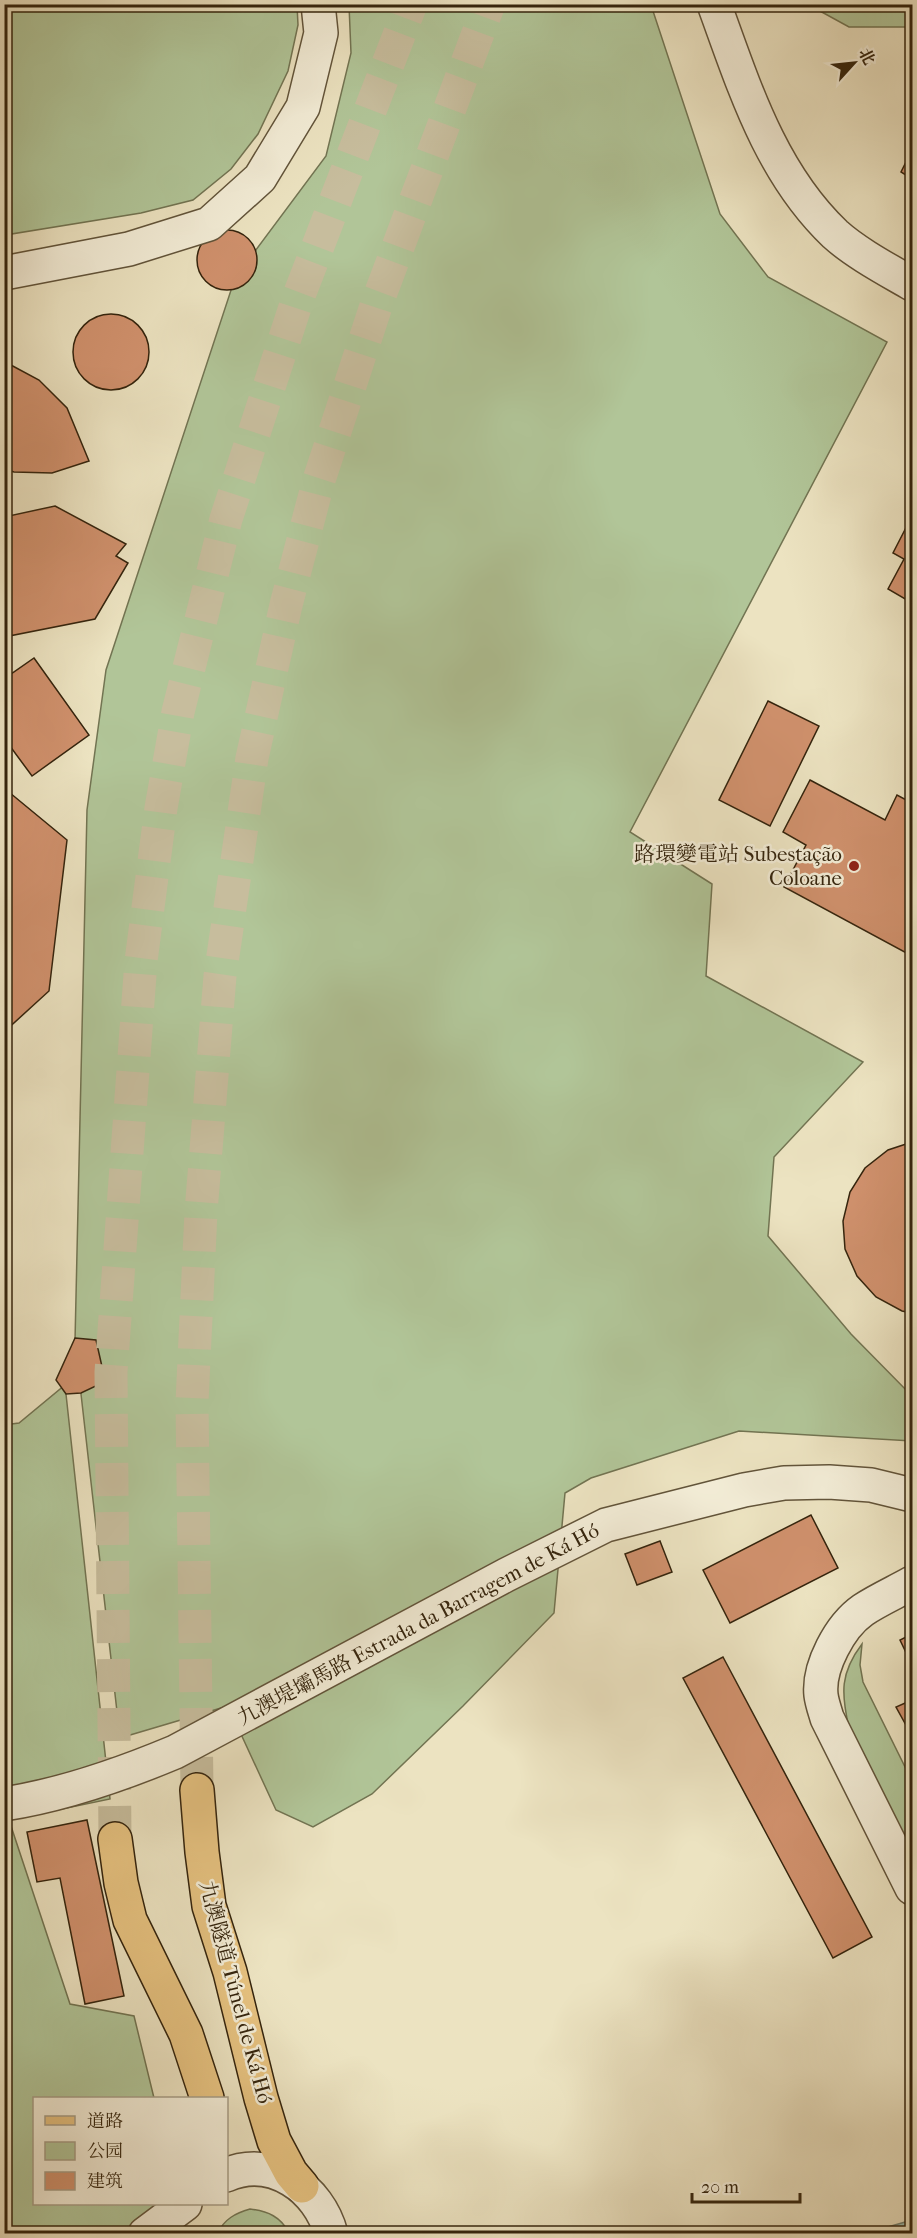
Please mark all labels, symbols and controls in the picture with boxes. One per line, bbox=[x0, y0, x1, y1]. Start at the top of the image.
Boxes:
north arrow bbox=[824, 33, 884, 93]
text: 北 bbox=[855, 45, 879, 68]
place label: 路環變電站 Subestação Coloane bbox=[634, 842, 842, 890]
marker: 路環變電站 Subestação Coloane bbox=[847, 859, 861, 873]
street label: 九澳堤壩馬路 Estrada da Barragem de Ká Hó bbox=[233, 1518, 603, 1730]
street label: 九澳隧道 Túnel de Ká Hó bbox=[195, 1878, 277, 2106]
legend bbox=[33, 2097, 228, 2205]
text: 道路 bbox=[87, 2111, 123, 2132]
text: 公园 bbox=[87, 2141, 123, 2162]
scale bar bbox=[692, 2166, 800, 2204]
text: 建筑 bbox=[87, 2171, 123, 2192]
text: 20 m bbox=[701, 2177, 739, 2198]

